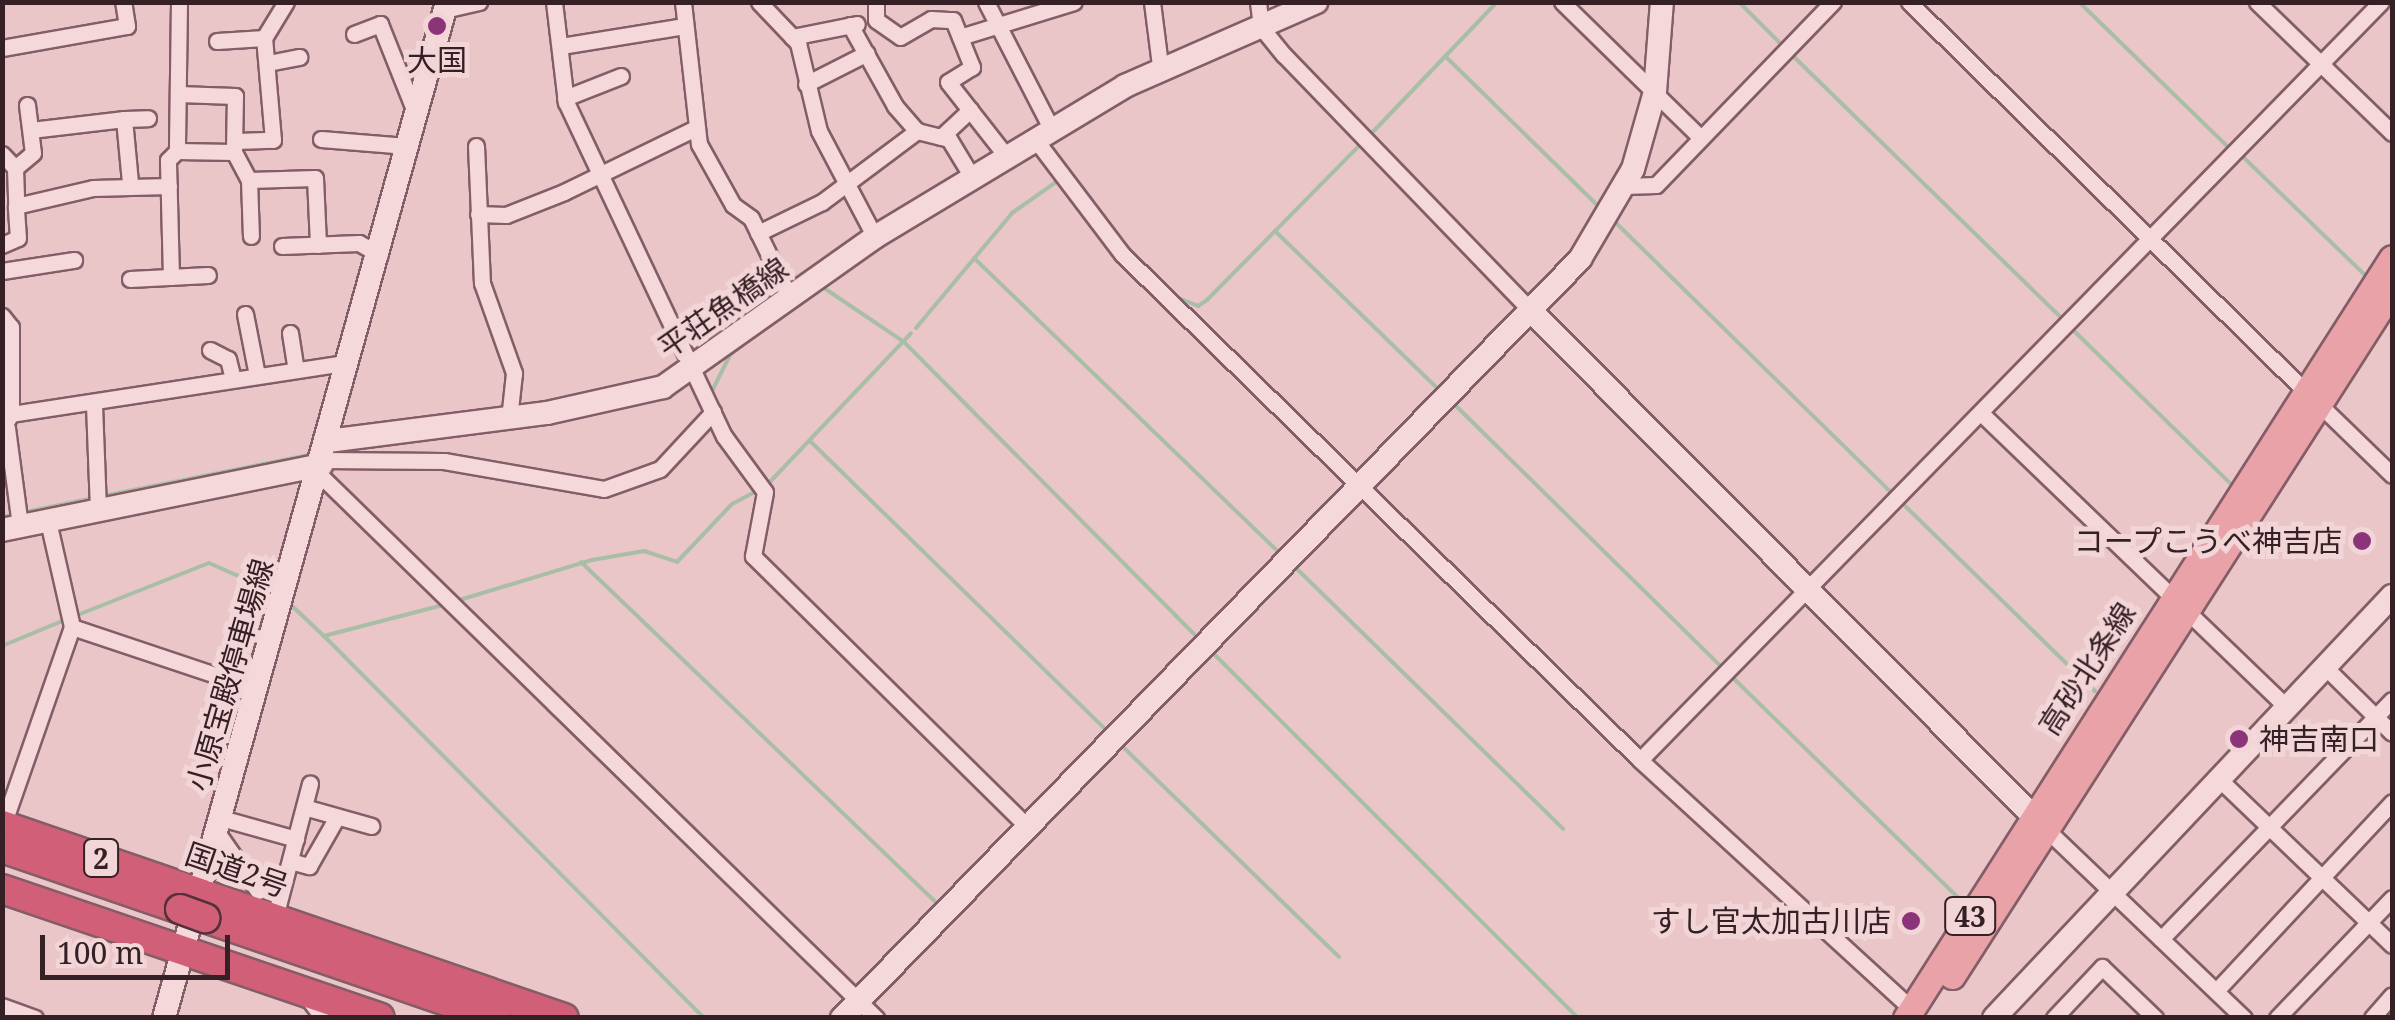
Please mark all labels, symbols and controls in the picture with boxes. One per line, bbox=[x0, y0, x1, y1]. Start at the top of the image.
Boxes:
marker: 大国 bbox=[426, 15, 448, 37]
place label: 大国 bbox=[407, 42, 467, 78]
street label: 平荘魚橋線 bbox=[651, 250, 795, 366]
place label: コープこうべ神吉店 bbox=[2072, 523, 2342, 559]
marker: コープこうべ神吉店 bbox=[2351, 530, 2373, 552]
street label: 小原宝殿停車場線 bbox=[180, 555, 280, 795]
street label: 高砂北条線 bbox=[2031, 596, 2143, 742]
place label: 神吉南口 bbox=[2259, 721, 2379, 757]
marker: 神吉南口 bbox=[2228, 728, 2250, 750]
road number: 2 bbox=[81, 835, 121, 881]
street label: 国道2号 bbox=[181, 836, 293, 904]
road number: 43 bbox=[1942, 893, 1998, 939]
place label: すし官太加古川店 bbox=[1651, 903, 1891, 939]
marker: すし官太加古川店 bbox=[1900, 910, 1922, 932]
scale bar bbox=[45, 915, 235, 977]
text: 100 m bbox=[57, 932, 143, 973]

